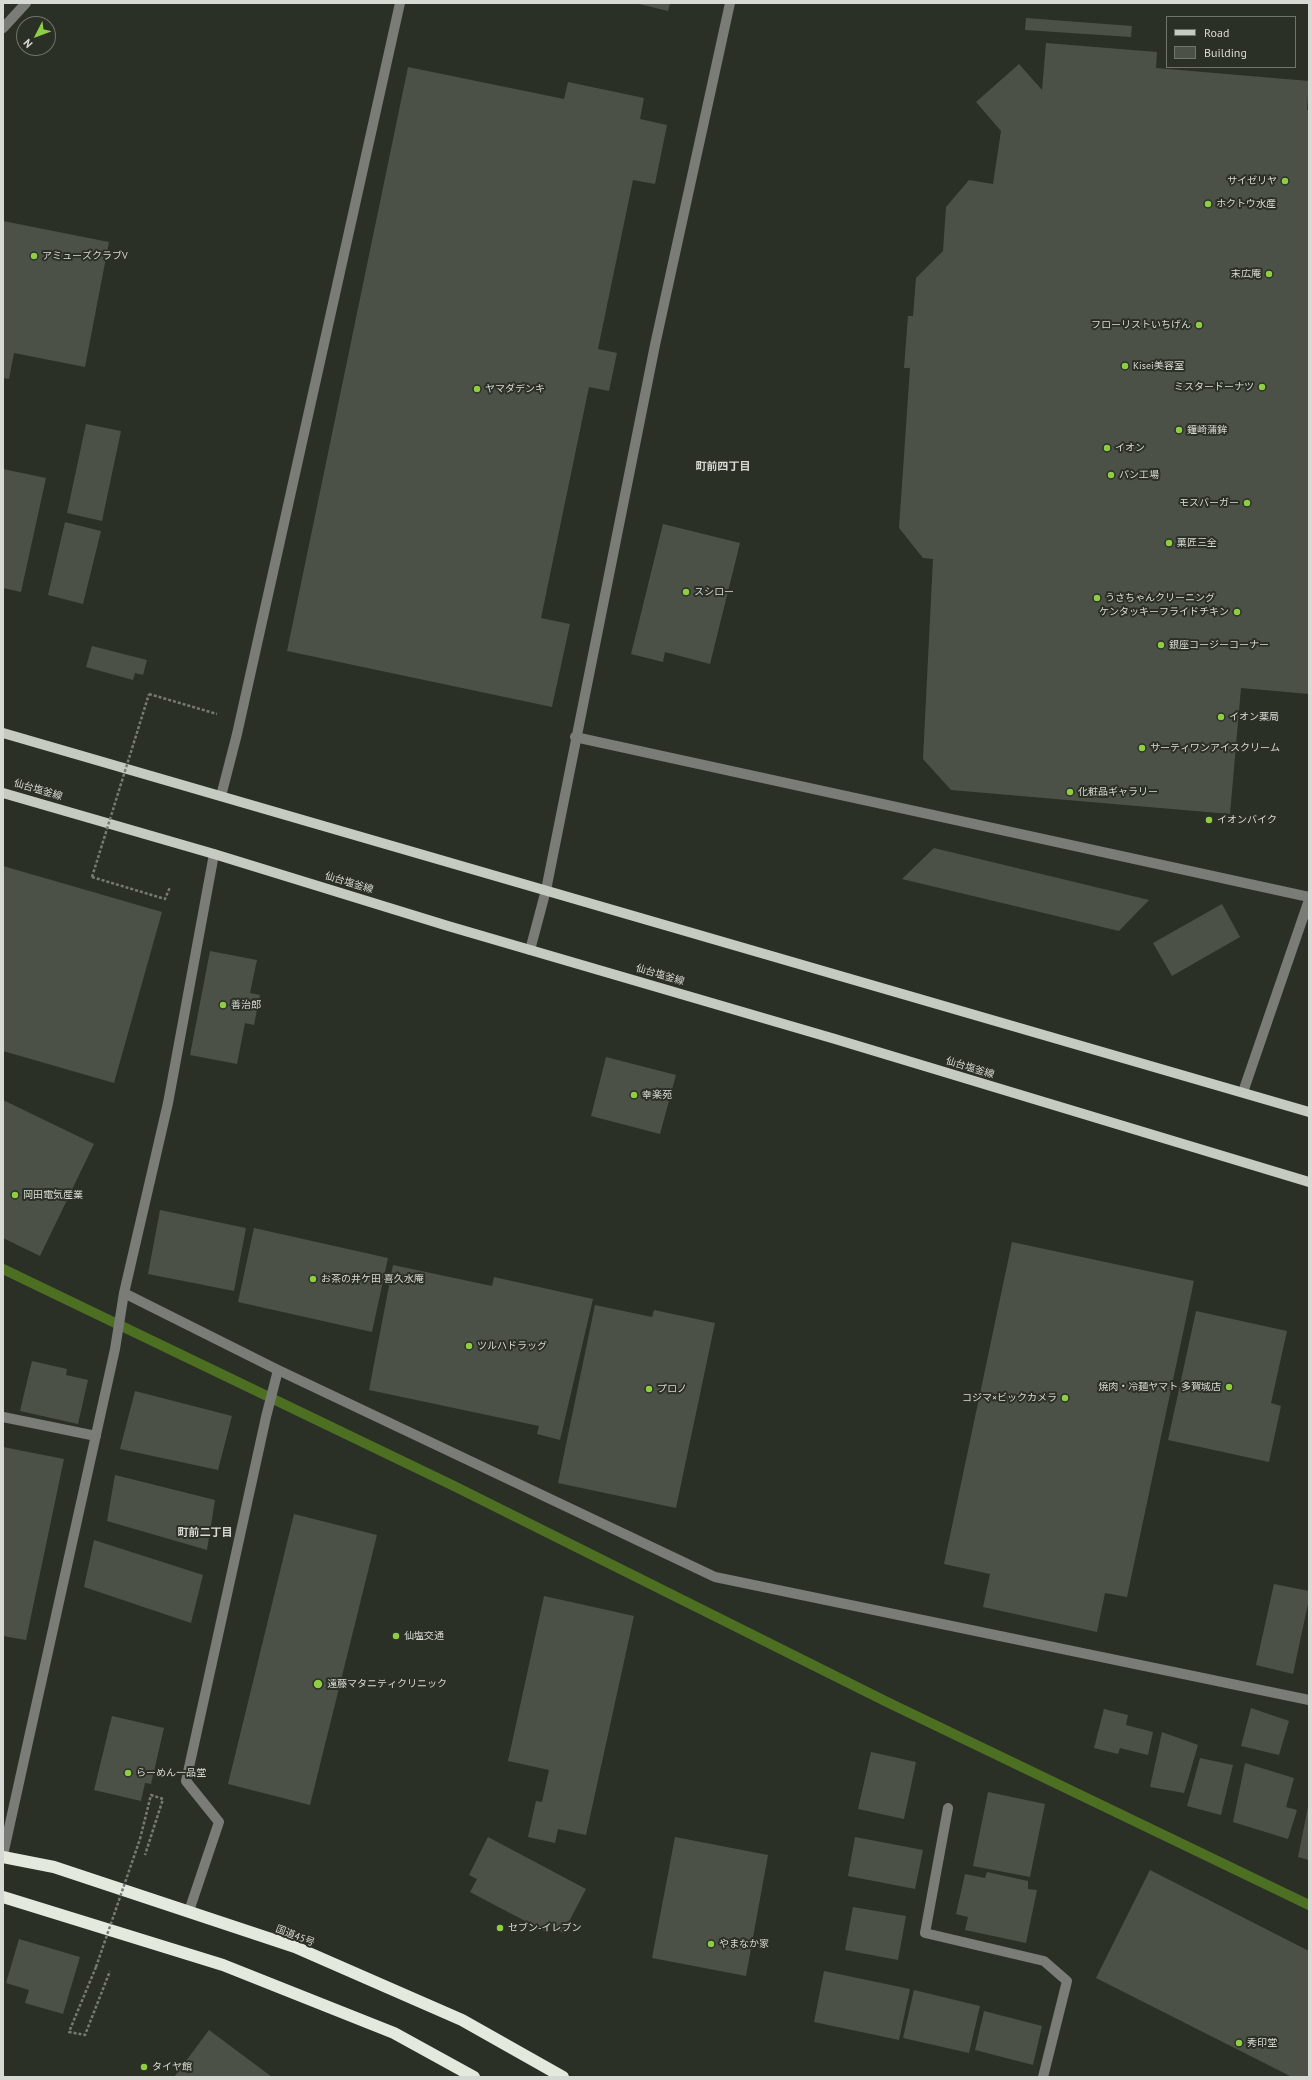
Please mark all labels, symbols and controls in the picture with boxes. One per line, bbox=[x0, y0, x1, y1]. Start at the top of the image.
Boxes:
north arrow bbox=[16, 16, 56, 56]
legend bbox=[1166, 16, 1296, 68]
text: Road bbox=[1204, 25, 1229, 40]
text: N bbox=[20, 36, 35, 51]
text: Building bbox=[1204, 45, 1247, 60]
place label: サイゼリヤ bbox=[1227, 175, 1277, 187]
marker: サイゼリヤ bbox=[1280, 176, 1290, 186]
place label: ホクトウ水産 bbox=[1216, 198, 1276, 210]
marker: ホクトウ水産 bbox=[1203, 199, 1213, 209]
place label: アミューズクラブV bbox=[42, 250, 128, 262]
marker: アミューズクラブV bbox=[29, 251, 39, 261]
place label: 末広庵 bbox=[1231, 268, 1261, 280]
marker: 末広庵 bbox=[1264, 269, 1274, 279]
place label: フローリストいちげん bbox=[1091, 319, 1191, 331]
marker: フローリストいちげん bbox=[1194, 320, 1204, 330]
place label: Kisei美容室 bbox=[1133, 360, 1184, 372]
marker: Kisei美容室 bbox=[1120, 361, 1130, 371]
place label: ミスタードーナツ bbox=[1174, 381, 1254, 393]
marker: ミスタードーナツ bbox=[1257, 382, 1267, 392]
place label: ヤマダデンキ bbox=[485, 383, 545, 395]
marker: ヤマダデンキ bbox=[472, 384, 482, 394]
place label: 鐘崎蒲鉾 bbox=[1187, 424, 1227, 436]
marker: 鐘崎蒲鉾 bbox=[1174, 425, 1184, 435]
place label: イオン bbox=[1115, 442, 1145, 454]
marker: イオン bbox=[1102, 443, 1112, 453]
district label: 町前四丁目 bbox=[696, 460, 750, 474]
place label: パン工場 bbox=[1119, 469, 1159, 481]
marker: パン工場 bbox=[1106, 470, 1116, 480]
place label: モスバーガー bbox=[1179, 497, 1239, 509]
marker: モスバーガー bbox=[1242, 498, 1252, 508]
place label: 菓匠三全 bbox=[1177, 537, 1217, 549]
marker: 菓匠三全 bbox=[1164, 538, 1174, 548]
place label: スシロー bbox=[694, 586, 734, 598]
marker: スシロー bbox=[681, 587, 691, 597]
place label: うさちゃんクリーニング bbox=[1105, 592, 1215, 604]
marker: うさちゃんクリーニング bbox=[1092, 593, 1102, 603]
place label: ケンタッキーフライドチキン bbox=[1099, 606, 1229, 618]
marker: ケンタッキーフライドチキン bbox=[1232, 607, 1242, 617]
place label: 銀座コージーコーナー bbox=[1169, 639, 1269, 651]
marker: 銀座コージーコーナー bbox=[1156, 640, 1166, 650]
place label: イオン薬局 bbox=[1229, 711, 1279, 723]
marker: イオン薬局 bbox=[1216, 712, 1226, 722]
place label: サーティワンアイスクリーム bbox=[1150, 742, 1280, 754]
marker: サーティワンアイスクリーム bbox=[1137, 743, 1147, 753]
street label: 仙台塩釜線 bbox=[12, 777, 64, 803]
place label: 化粧品ギャラリー bbox=[1078, 786, 1158, 798]
marker: 化粧品ギャラリー bbox=[1065, 787, 1075, 797]
place label: イオンバイク bbox=[1217, 814, 1277, 826]
marker: イオンバイク bbox=[1204, 815, 1214, 825]
street label: 仙台塩釜線 bbox=[323, 870, 375, 896]
street label: 仙台塩釜線 bbox=[634, 962, 686, 988]
place label: 善治郎 bbox=[231, 999, 261, 1011]
marker: 善治郎 bbox=[218, 1000, 228, 1010]
street label: 仙台塩釜線 bbox=[944, 1055, 996, 1081]
place label: 幸楽苑 bbox=[642, 1089, 672, 1101]
marker: 幸楽苑 bbox=[629, 1090, 639, 1100]
place label: 岡田電気産業 bbox=[23, 1189, 83, 1201]
marker: 岡田電気産業 bbox=[10, 1190, 20, 1200]
place label: お茶の井ケ田 喜久水庵 bbox=[321, 1273, 424, 1285]
marker: お茶の井ケ田 喜久水庵 bbox=[308, 1274, 318, 1284]
place label: ツルハドラッグ bbox=[477, 1340, 547, 1352]
marker: ツルハドラッグ bbox=[464, 1341, 474, 1351]
place label: 焼肉・冷麺ヤマト 多賀城店 bbox=[1098, 1381, 1221, 1393]
marker: 焼肉・冷麺ヤマト 多賀城店 bbox=[1224, 1382, 1234, 1392]
place label: プロノ bbox=[657, 1383, 687, 1395]
marker: プロノ bbox=[644, 1384, 654, 1394]
place label: コジマ×ビックカメラ bbox=[962, 1392, 1057, 1404]
marker: コジマ×ビックカメラ bbox=[1060, 1393, 1070, 1403]
district label: 町前二丁目 bbox=[178, 1526, 232, 1540]
place label: 仙塩交通 bbox=[404, 1630, 444, 1642]
marker: 仙塩交通 bbox=[391, 1631, 401, 1641]
marker: 遠藤マタニティクリニック bbox=[312, 1678, 324, 1690]
place label: 遠藤マタニティクリニック bbox=[327, 1678, 447, 1690]
place label: らーめん一品堂 bbox=[136, 1767, 206, 1779]
marker: らーめん一品堂 bbox=[123, 1768, 133, 1778]
place label: セブン-イレブン bbox=[508, 1922, 582, 1934]
street label: 国道45号 bbox=[274, 1923, 316, 1949]
marker: セブン-イレブン bbox=[495, 1923, 505, 1933]
place label: やまなか家 bbox=[719, 1938, 769, 1950]
marker: やまなか家 bbox=[706, 1939, 716, 1949]
place label: 秀印堂 bbox=[1247, 2037, 1277, 2049]
marker: 秀印堂 bbox=[1234, 2038, 1244, 2048]
place label: タイヤ館 bbox=[152, 2061, 192, 2073]
marker: タイヤ館 bbox=[139, 2062, 149, 2072]

